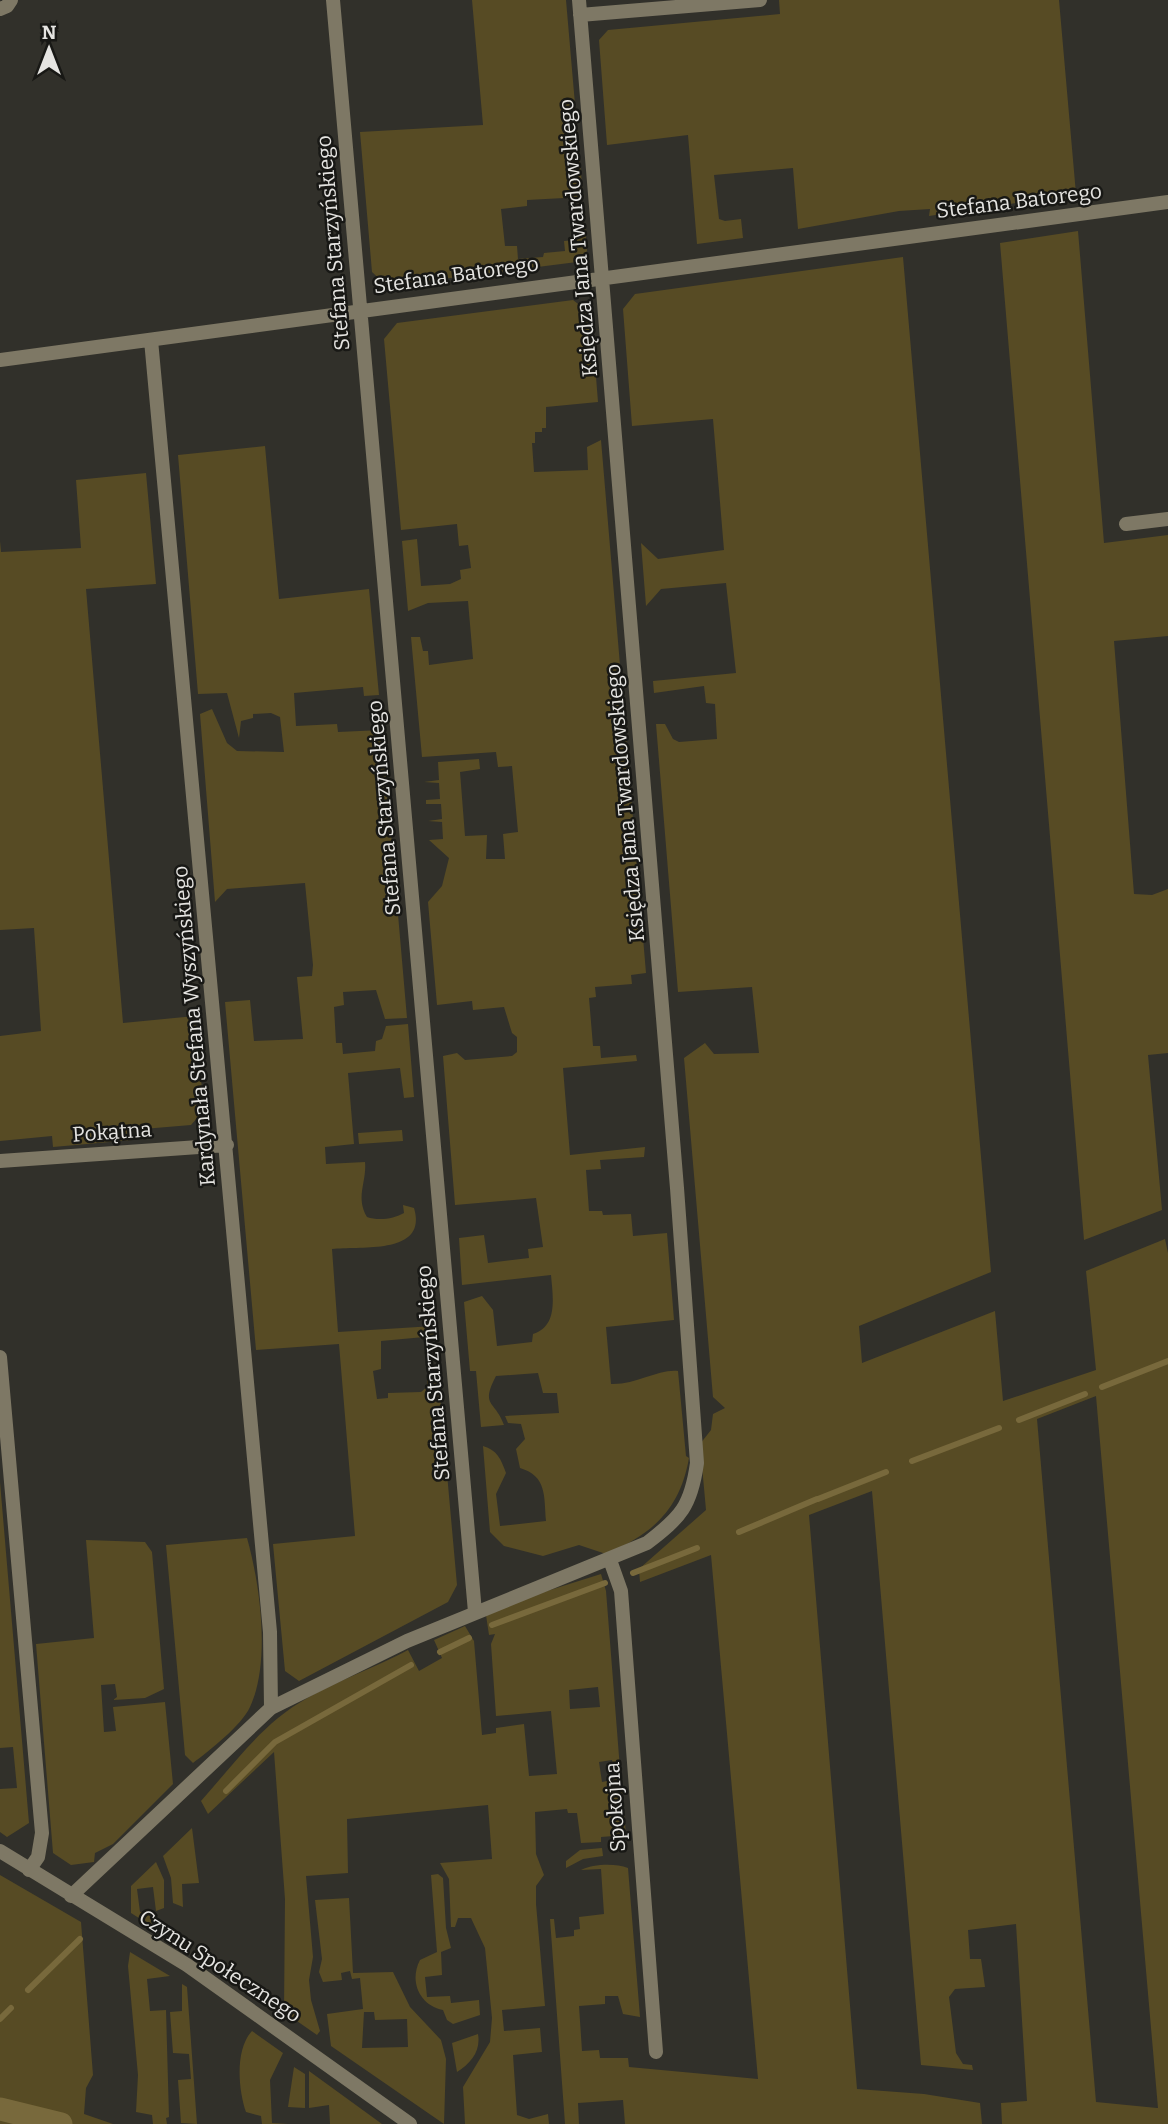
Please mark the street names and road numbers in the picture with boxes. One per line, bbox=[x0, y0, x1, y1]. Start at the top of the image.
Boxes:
street label: Księdza Jana Twardowskiego bbox=[553, 98, 603, 378]
street label: Stefana Starzyńskiego bbox=[311, 134, 355, 352]
street label: Stefana Batorego bbox=[935, 178, 1103, 224]
street label: Stefana Batorego bbox=[372, 251, 540, 299]
street label: Księdza Jana Twardowskiego bbox=[600, 663, 650, 943]
street label: Stefana Starzyńskiego bbox=[362, 699, 406, 917]
street label: Kardynała Stefana Wyszyńskiego bbox=[167, 865, 221, 1187]
street label: Pokątna bbox=[71, 1116, 153, 1148]
street label: Stefana Starzyńskiego bbox=[411, 1264, 455, 1482]
street label: Spokojna bbox=[599, 1761, 631, 1853]
street label: Czynu Społecznego bbox=[134, 1904, 306, 2028]

